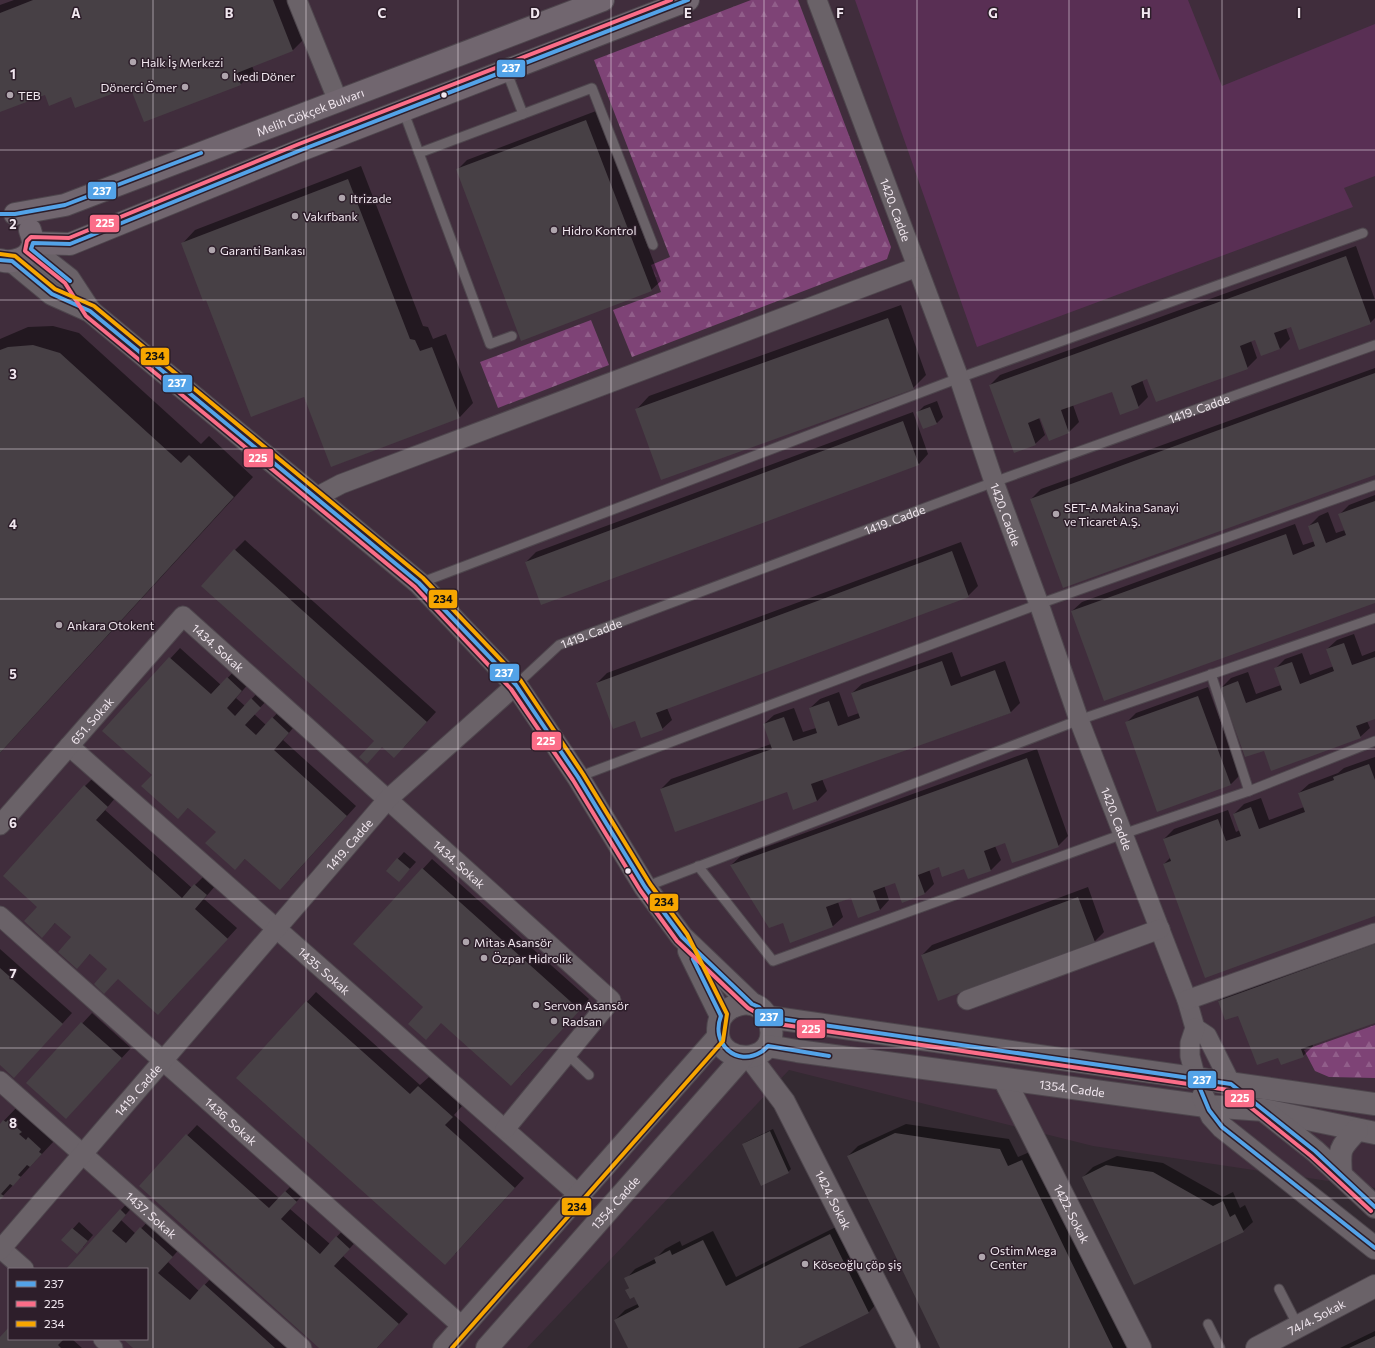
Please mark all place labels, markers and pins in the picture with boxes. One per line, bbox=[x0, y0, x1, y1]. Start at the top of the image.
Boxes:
place label: Halk İş Merkezi bbox=[141, 55, 223, 69]
marker: Halk İş Merkezi bbox=[128, 57, 138, 67]
place label: İvedi Döner bbox=[233, 69, 295, 83]
marker: İvedi Döner bbox=[220, 71, 230, 81]
place label: Dönerci Ömer bbox=[100, 80, 177, 94]
marker: Dönerci Ömer bbox=[180, 82, 190, 92]
place label: TEB bbox=[18, 88, 41, 102]
marker: TEB bbox=[5, 90, 15, 100]
unlabelled marker bbox=[439, 90, 449, 100]
place label: Itrizade bbox=[350, 191, 392, 205]
marker: Itrizade bbox=[337, 193, 347, 203]
place label: Vakıfbank bbox=[303, 209, 358, 223]
marker: Vakıfbank bbox=[290, 211, 300, 221]
place label: Hidro Kontrol bbox=[562, 223, 636, 237]
marker: Hidro Kontrol bbox=[549, 225, 559, 235]
place label: Garanti Bankası bbox=[220, 243, 305, 257]
marker: Garanti Bankası bbox=[207, 245, 217, 255]
place label: SET-A Makina Sanayi ve Ticaret A.Ş. bbox=[1064, 500, 1179, 528]
marker: SET-A Makina Sanayi ve Ticaret A.Ş. bbox=[1051, 509, 1061, 519]
place label: Ankara Otokent bbox=[67, 618, 154, 632]
marker: Ankara Otokent bbox=[54, 620, 64, 630]
unlabelled marker bbox=[623, 866, 633, 876]
place label: Mitas Asansör bbox=[474, 935, 552, 949]
marker: Mitas Asansör bbox=[461, 937, 471, 947]
place label: Özpar Hidrolik bbox=[492, 951, 572, 965]
marker: Özpar Hidrolik bbox=[479, 953, 489, 963]
place label: Servon Asansör bbox=[544, 998, 629, 1012]
marker: Servon Asansör bbox=[531, 1000, 541, 1010]
place label: Radsan bbox=[562, 1014, 602, 1028]
marker: Radsan bbox=[549, 1016, 559, 1026]
place label: Ostim Mega Center bbox=[990, 1243, 1056, 1271]
marker: Ostim Mega Center bbox=[977, 1252, 987, 1262]
place label: Köseoğlu çöp şiş bbox=[813, 1257, 902, 1271]
marker: Köseoğlu çöp şiş bbox=[800, 1259, 810, 1269]

